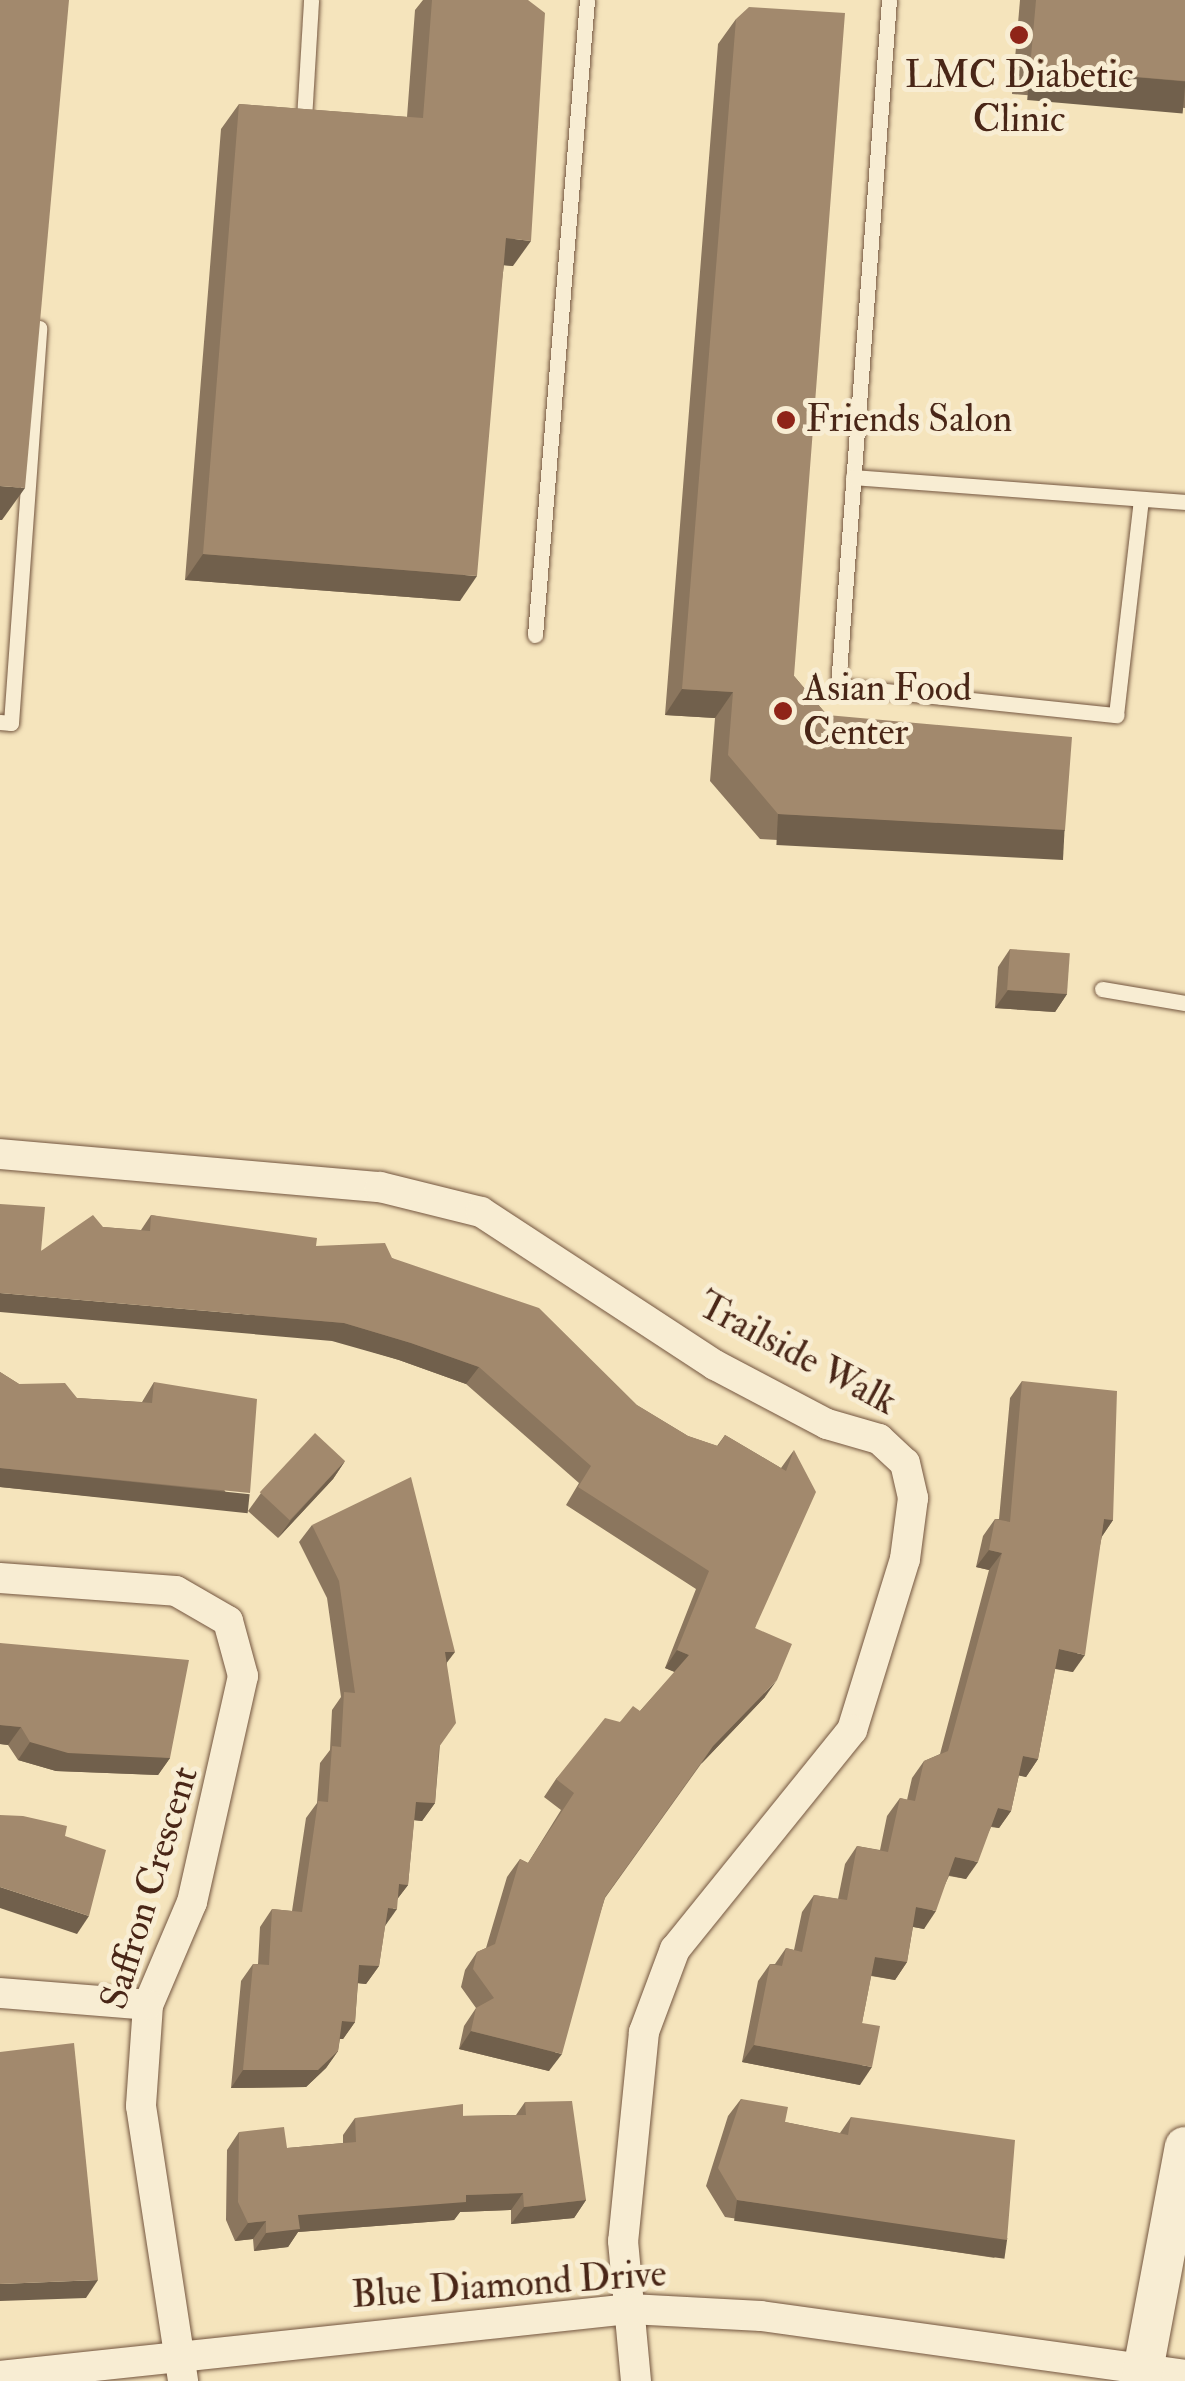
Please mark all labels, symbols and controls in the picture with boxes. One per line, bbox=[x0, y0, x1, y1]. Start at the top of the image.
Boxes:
marker: LMC Diabetic Clinic bbox=[1006, 22, 1032, 48]
place label: LMC Diabetic Clinic bbox=[905, 53, 1133, 142]
place label: Friends Salon bbox=[806, 397, 1012, 443]
marker: Friends Salon bbox=[775, 409, 797, 431]
place label: Asian Food Center bbox=[803, 666, 972, 756]
marker: Asian Food Center bbox=[772, 700, 794, 722]
street label: Trailside Walk bbox=[690, 1283, 904, 1425]
street label: Saffron Crescent bbox=[91, 1761, 209, 2015]
street label: Blue Diamond Drive bbox=[350, 2251, 668, 2319]

